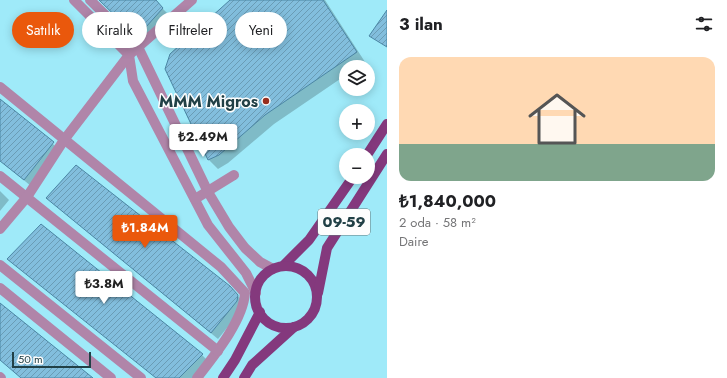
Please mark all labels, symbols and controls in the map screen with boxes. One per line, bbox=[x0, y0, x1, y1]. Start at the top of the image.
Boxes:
chip: Satılık bbox=[12, 12, 74, 48]
chip: Kiralık bbox=[82, 12, 147, 48]
chip: Filtreler bbox=[155, 12, 227, 48]
chip: Yeni bbox=[235, 12, 287, 48]
text: 3 ilan bbox=[399, 12, 443, 36]
icon: filters bbox=[693, 13, 715, 35]
map controls bbox=[339, 60, 375, 184]
button: layers bbox=[339, 60, 375, 96]
icon: home bbox=[521, 83, 593, 155]
place label: MMM Migros bbox=[159, 90, 258, 113]
marker: MMM Migros bbox=[261, 96, 271, 106]
button: + bbox=[339, 104, 375, 140]
pin: ₺2.49M bbox=[170, 124, 236, 158]
text: ₺2.49M bbox=[178, 127, 228, 146]
button: − bbox=[339, 148, 375, 184]
text: ₺1,840,000 bbox=[399, 189, 496, 213]
road number: 09-59 bbox=[318, 209, 370, 235]
text: 2 oda · 58 m² bbox=[399, 213, 476, 232]
pin: ₺1.84M bbox=[112, 215, 178, 249]
text: ₺1.84M bbox=[121, 218, 169, 237]
text: Daire bbox=[399, 232, 428, 251]
pin: ₺3.8M bbox=[76, 271, 132, 305]
text: ₺3.8M bbox=[84, 274, 124, 293]
scale bar bbox=[12, 350, 91, 369]
text: 50 m bbox=[18, 351, 43, 367]

